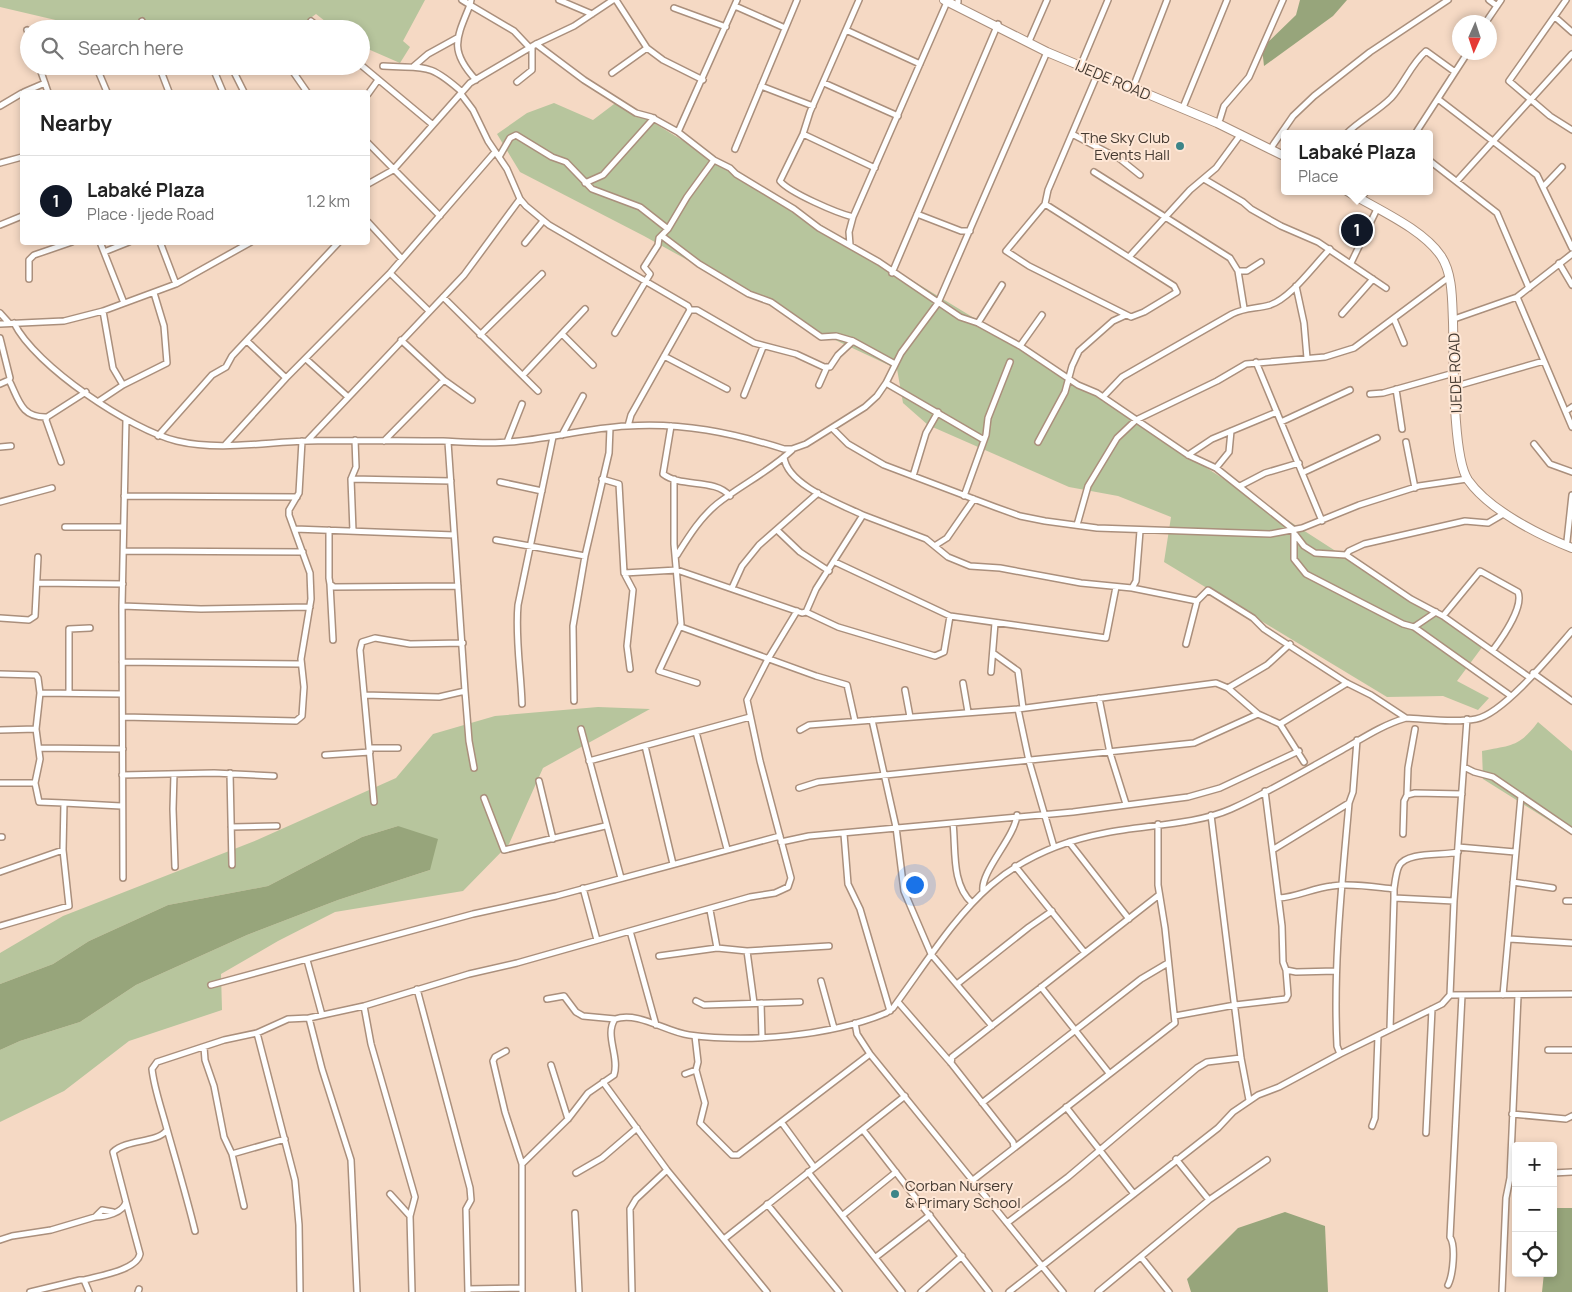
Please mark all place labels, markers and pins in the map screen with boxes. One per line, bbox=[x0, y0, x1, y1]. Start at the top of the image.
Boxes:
place label: The Sky Club Events Hall bbox=[1081, 127, 1170, 165]
marker: The Sky Club Events Hall bbox=[1174, 140, 1186, 152]
pin: 1 bbox=[1341, 211, 1373, 249]
place label: Corban Nursery & Primary School bbox=[905, 1175, 1021, 1213]
marker: Corban Nursery & Primary School bbox=[889, 1188, 901, 1200]

